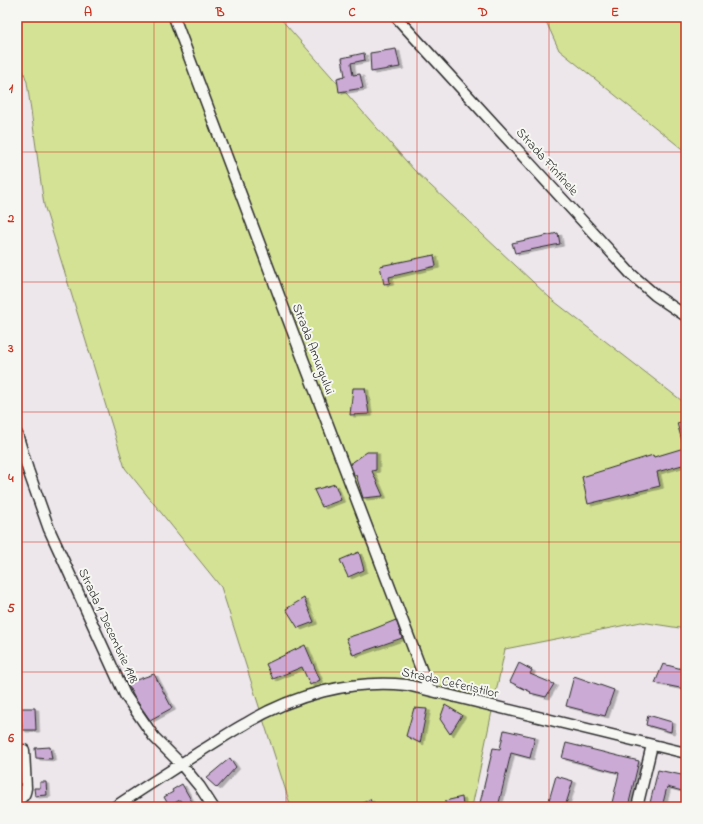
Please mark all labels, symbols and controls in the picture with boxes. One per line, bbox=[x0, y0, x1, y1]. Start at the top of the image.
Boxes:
text: A bbox=[84, 3, 92, 22]
text: B bbox=[215, 3, 225, 22]
text: C bbox=[348, 3, 356, 22]
text: D bbox=[477, 3, 488, 22]
text: E bbox=[611, 3, 619, 22]
text: 1 bbox=[9, 79, 14, 98]
street label: Strada Fîntînele bbox=[511, 124, 583, 200]
text: 2 bbox=[7, 209, 15, 228]
street label: Strada Amurgului bbox=[286, 301, 339, 398]
text: 3 bbox=[7, 339, 14, 358]
text: 4 bbox=[7, 469, 14, 488]
street label: Strada 1 Decembrie 1918 bbox=[73, 565, 143, 687]
text: 5 bbox=[7, 599, 15, 618]
street label: Strada Ceferiștilor bbox=[400, 663, 501, 704]
text: 6 bbox=[7, 729, 14, 748]

